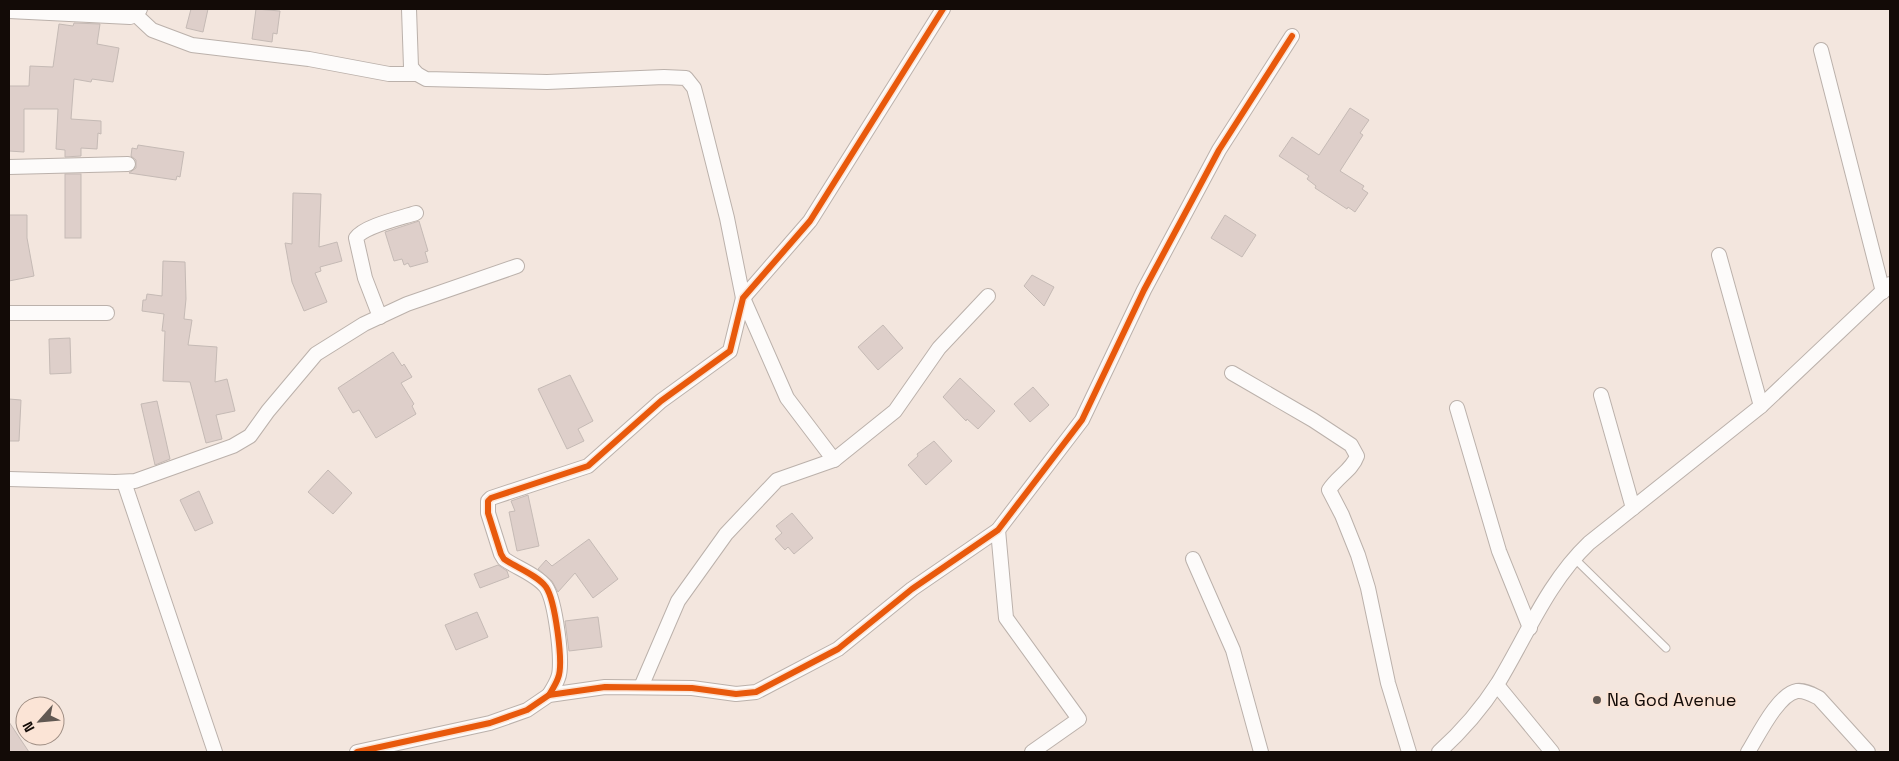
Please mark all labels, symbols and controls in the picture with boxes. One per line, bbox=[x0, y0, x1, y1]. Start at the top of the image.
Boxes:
place label: Na God Avenue bbox=[1607, 688, 1736, 711]
marker: Na God Avenue bbox=[1591, 694, 1603, 706]
north arrow bbox=[15, 696, 65, 746]
text: N bbox=[18, 719, 39, 735]

